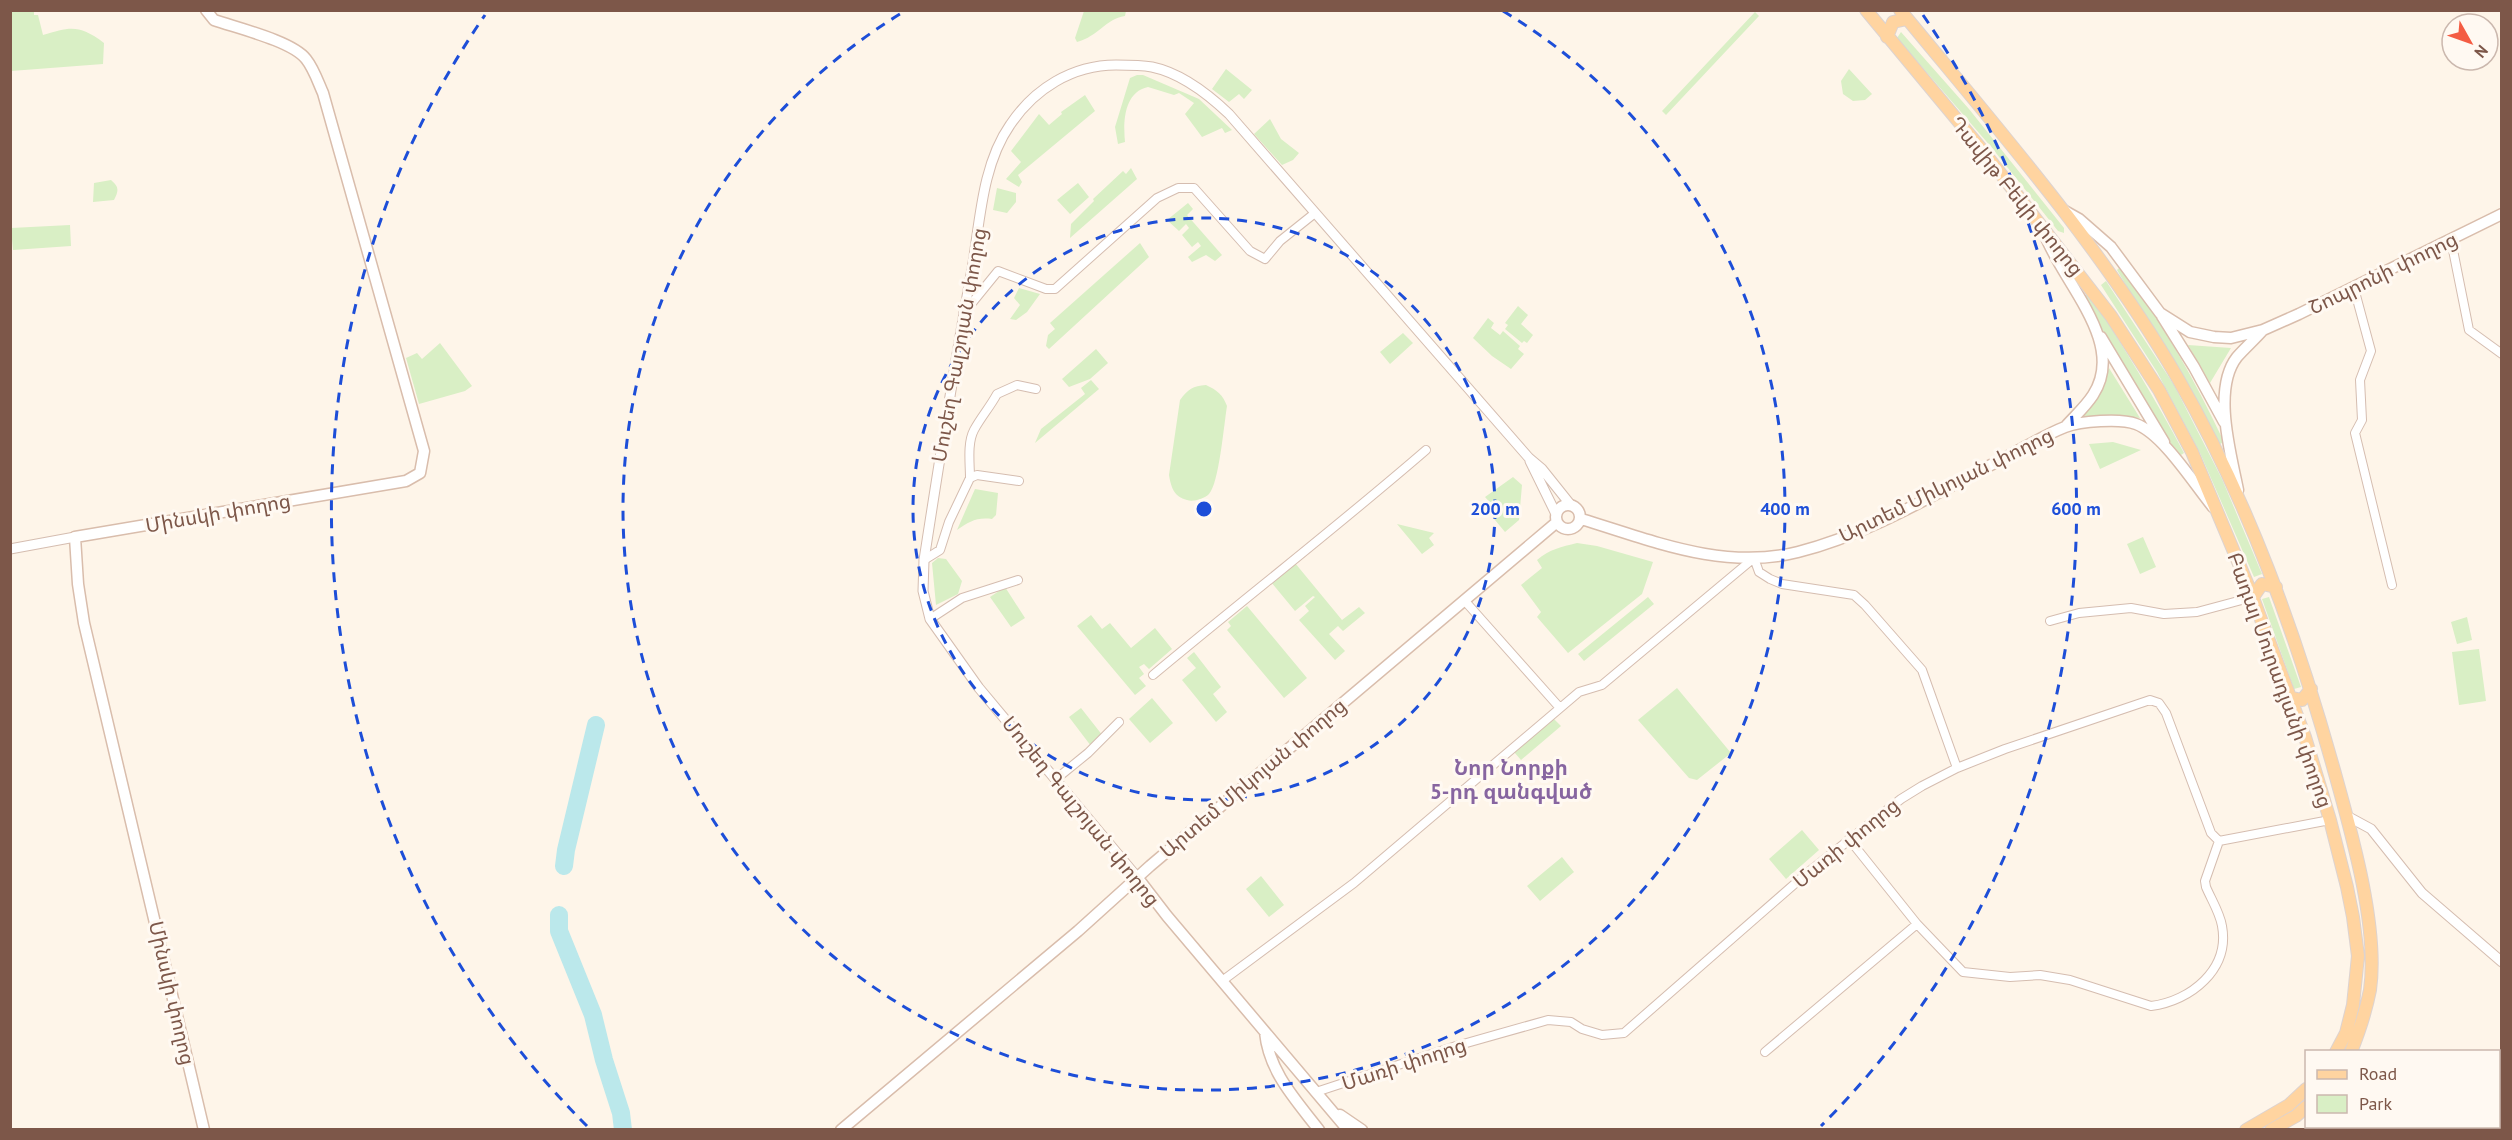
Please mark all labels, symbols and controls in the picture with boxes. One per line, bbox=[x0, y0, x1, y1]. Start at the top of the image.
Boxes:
north arrow bbox=[2440, 12, 2500, 72]
text: N bbox=[2470, 41, 2493, 62]
street label: Դավիթ Բեկի փողոց bbox=[1945, 111, 2089, 281]
street label: Մուշեղ Գալշոյան փողոց bbox=[926, 226, 992, 464]
street label: Շոպրոնի փողոց bbox=[2304, 226, 2462, 320]
street label: Արտեմ Միկոյան փողոց bbox=[1835, 422, 2057, 548]
street label: Մինսկի փողոց bbox=[143, 487, 293, 539]
text: 200 m bbox=[1470, 497, 1520, 520]
text: 400 m bbox=[1760, 497, 1810, 520]
text: 600 m bbox=[2051, 497, 2101, 520]
centre of rings bbox=[1194, 499, 1214, 519]
street label: Բադալ Մուրադյանի փողոց bbox=[2222, 549, 2338, 811]
street label: Արտեմ Միկոյան փողոց bbox=[1154, 692, 1352, 864]
street label: Մուշեղ Գալշոյան փողոց bbox=[996, 711, 1166, 911]
district label: Նոր Նորքի 5-րդ զանգված bbox=[1430, 754, 1592, 805]
street label: Մառի փողոց bbox=[1787, 792, 1905, 894]
street label: Մինսկի փողոց bbox=[143, 918, 201, 1068]
street label: Մառի փողոց bbox=[1338, 1032, 1470, 1096]
legend bbox=[2305, 1050, 2500, 1128]
text: Road bbox=[2359, 1062, 2397, 1085]
text: Park bbox=[2359, 1092, 2392, 1115]

